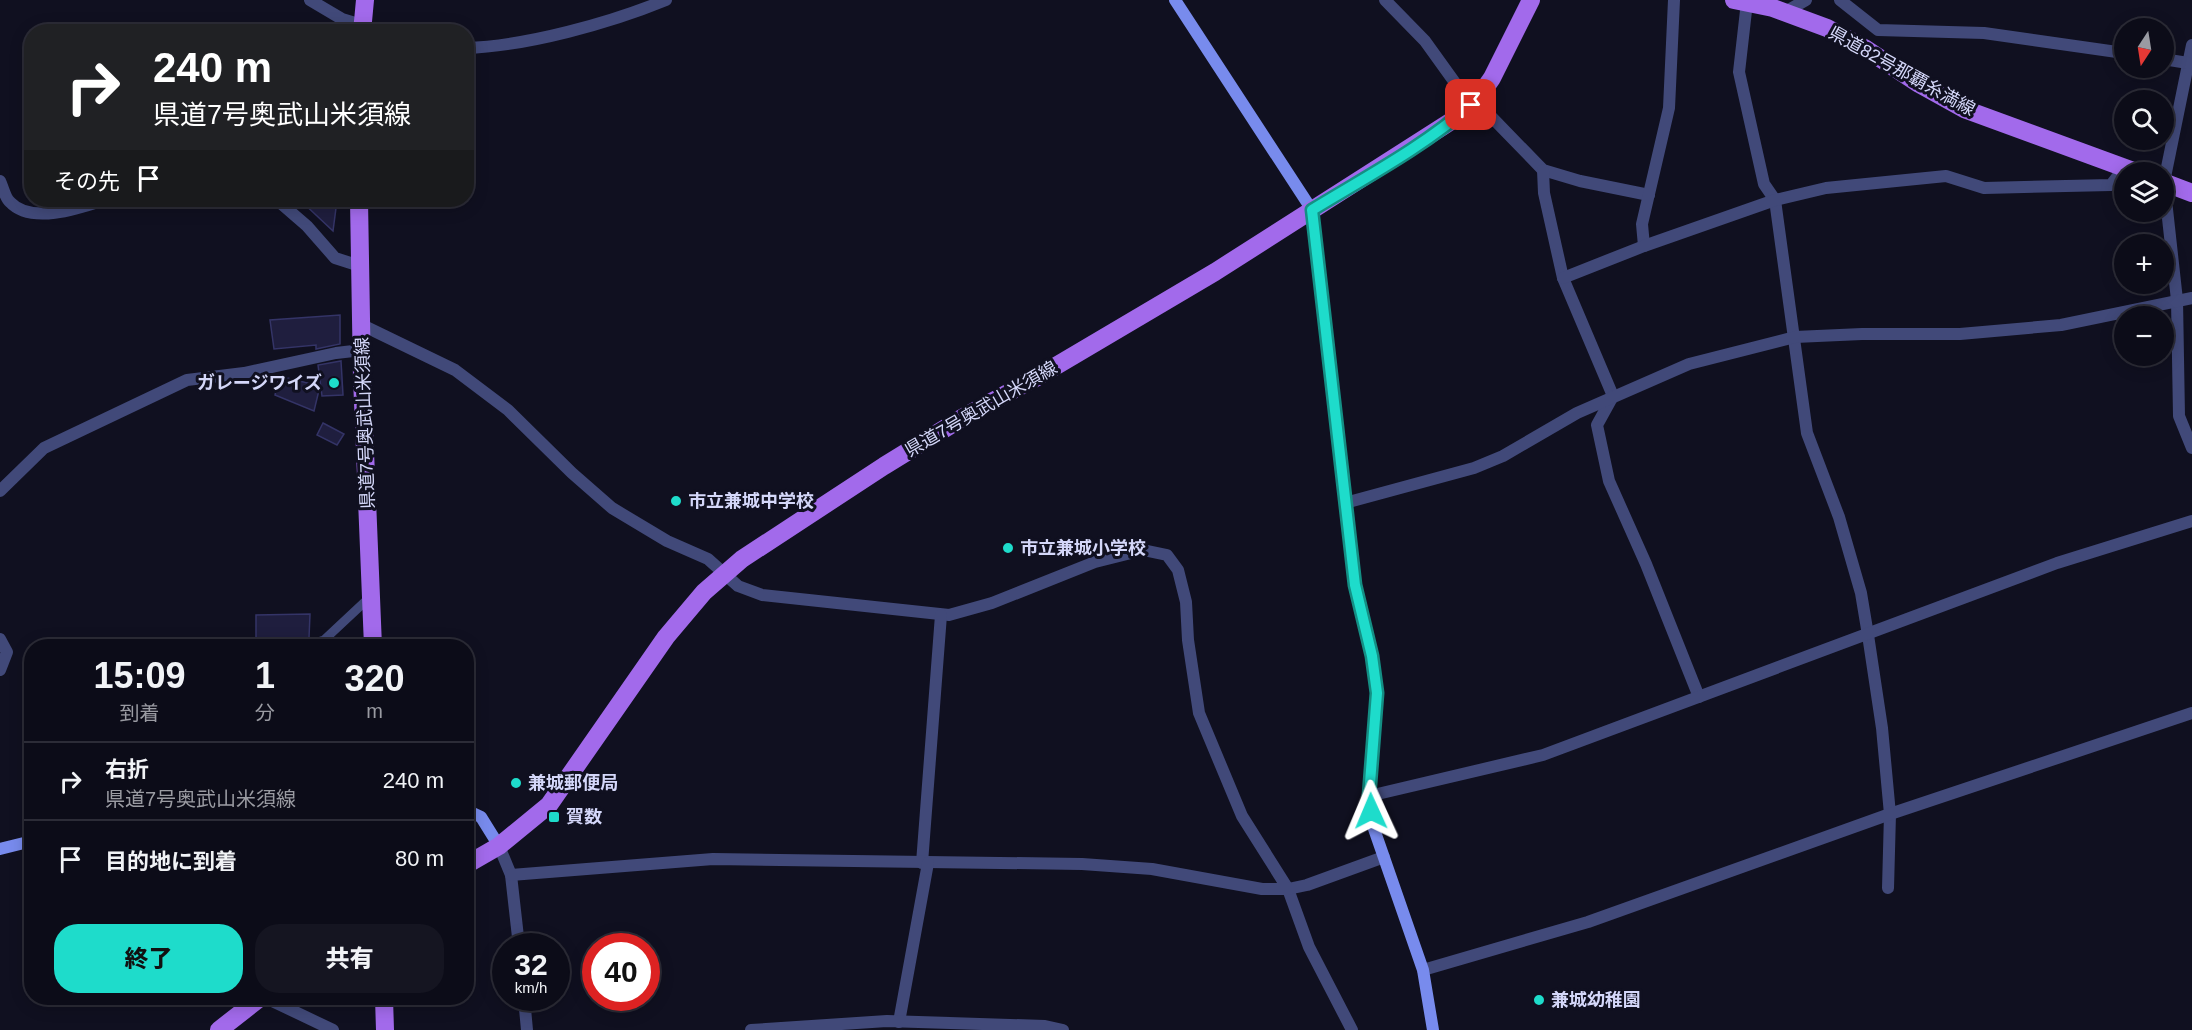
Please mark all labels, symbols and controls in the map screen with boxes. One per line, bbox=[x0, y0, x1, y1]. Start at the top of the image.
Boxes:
north arrow bbox=[2114, 18, 2174, 78]
map controls bbox=[2114, 18, 2174, 366]
street label: 県道82号那覇糸満線 bbox=[1825, 22, 1979, 120]
text: 240 m bbox=[153, 44, 272, 91]
icon: right bbox=[54, 48, 132, 126]
pin bbox=[1445, 79, 1496, 130]
icon: arrive bbox=[1454, 88, 1487, 121]
button: search bbox=[2114, 90, 2174, 150]
text: 県道7号奥武山米須線 bbox=[153, 100, 411, 130]
icon: arrive bbox=[132, 162, 165, 195]
button: layers bbox=[2114, 162, 2174, 222]
text: その先 bbox=[54, 169, 120, 194]
button: + bbox=[2114, 234, 2174, 294]
button: − bbox=[2114, 306, 2174, 366]
street label: 県道7号奥武山米須線 bbox=[352, 337, 378, 509]
street label: 県道7号奥武山米須線 bbox=[902, 357, 1060, 461]
place label: ガレージワイズ bbox=[197, 373, 322, 393]
marker: ガレージワイズ bbox=[327, 376, 341, 390]
place label: 市立兼城中学校 bbox=[688, 491, 814, 511]
marker: 市立兼城中学校 bbox=[669, 494, 683, 508]
place label: 市立兼城小学校 bbox=[1020, 538, 1146, 558]
marker: 市立兼城小学校 bbox=[1001, 541, 1015, 555]
text: 15:09 bbox=[93, 655, 186, 696]
text: 1 bbox=[255, 655, 275, 696]
text: 320 bbox=[344, 658, 405, 699]
text: m bbox=[366, 700, 383, 722]
text: 到着 bbox=[119, 702, 159, 724]
text: 分 bbox=[255, 702, 275, 724]
text: 右折 bbox=[105, 757, 149, 782]
icon: right bbox=[54, 765, 87, 798]
text: 240 m bbox=[383, 768, 444, 793]
place label: 兼城郵便局 bbox=[528, 773, 618, 793]
marker: 兼城郵便局 bbox=[509, 776, 523, 790]
position arrow bbox=[1339, 779, 1403, 843]
text: 県道7号奥武山米須線 bbox=[105, 788, 296, 810]
place label: 賀数 bbox=[566, 807, 602, 827]
marker: 賀数 bbox=[547, 810, 561, 824]
icon: arrive bbox=[54, 843, 87, 876]
text: 80 m bbox=[395, 846, 444, 871]
text: 目的地に到着 bbox=[105, 849, 237, 874]
button: 終了 bbox=[54, 924, 243, 993]
button: 共有 bbox=[255, 924, 444, 993]
speed limit sign: 40 bbox=[582, 933, 660, 1011]
text: 32 bbox=[514, 948, 548, 981]
text: km/h bbox=[515, 979, 547, 996]
place label: 兼城幼稚園 bbox=[1551, 990, 1641, 1010]
marker: 兼城幼稚園 bbox=[1532, 993, 1546, 1007]

